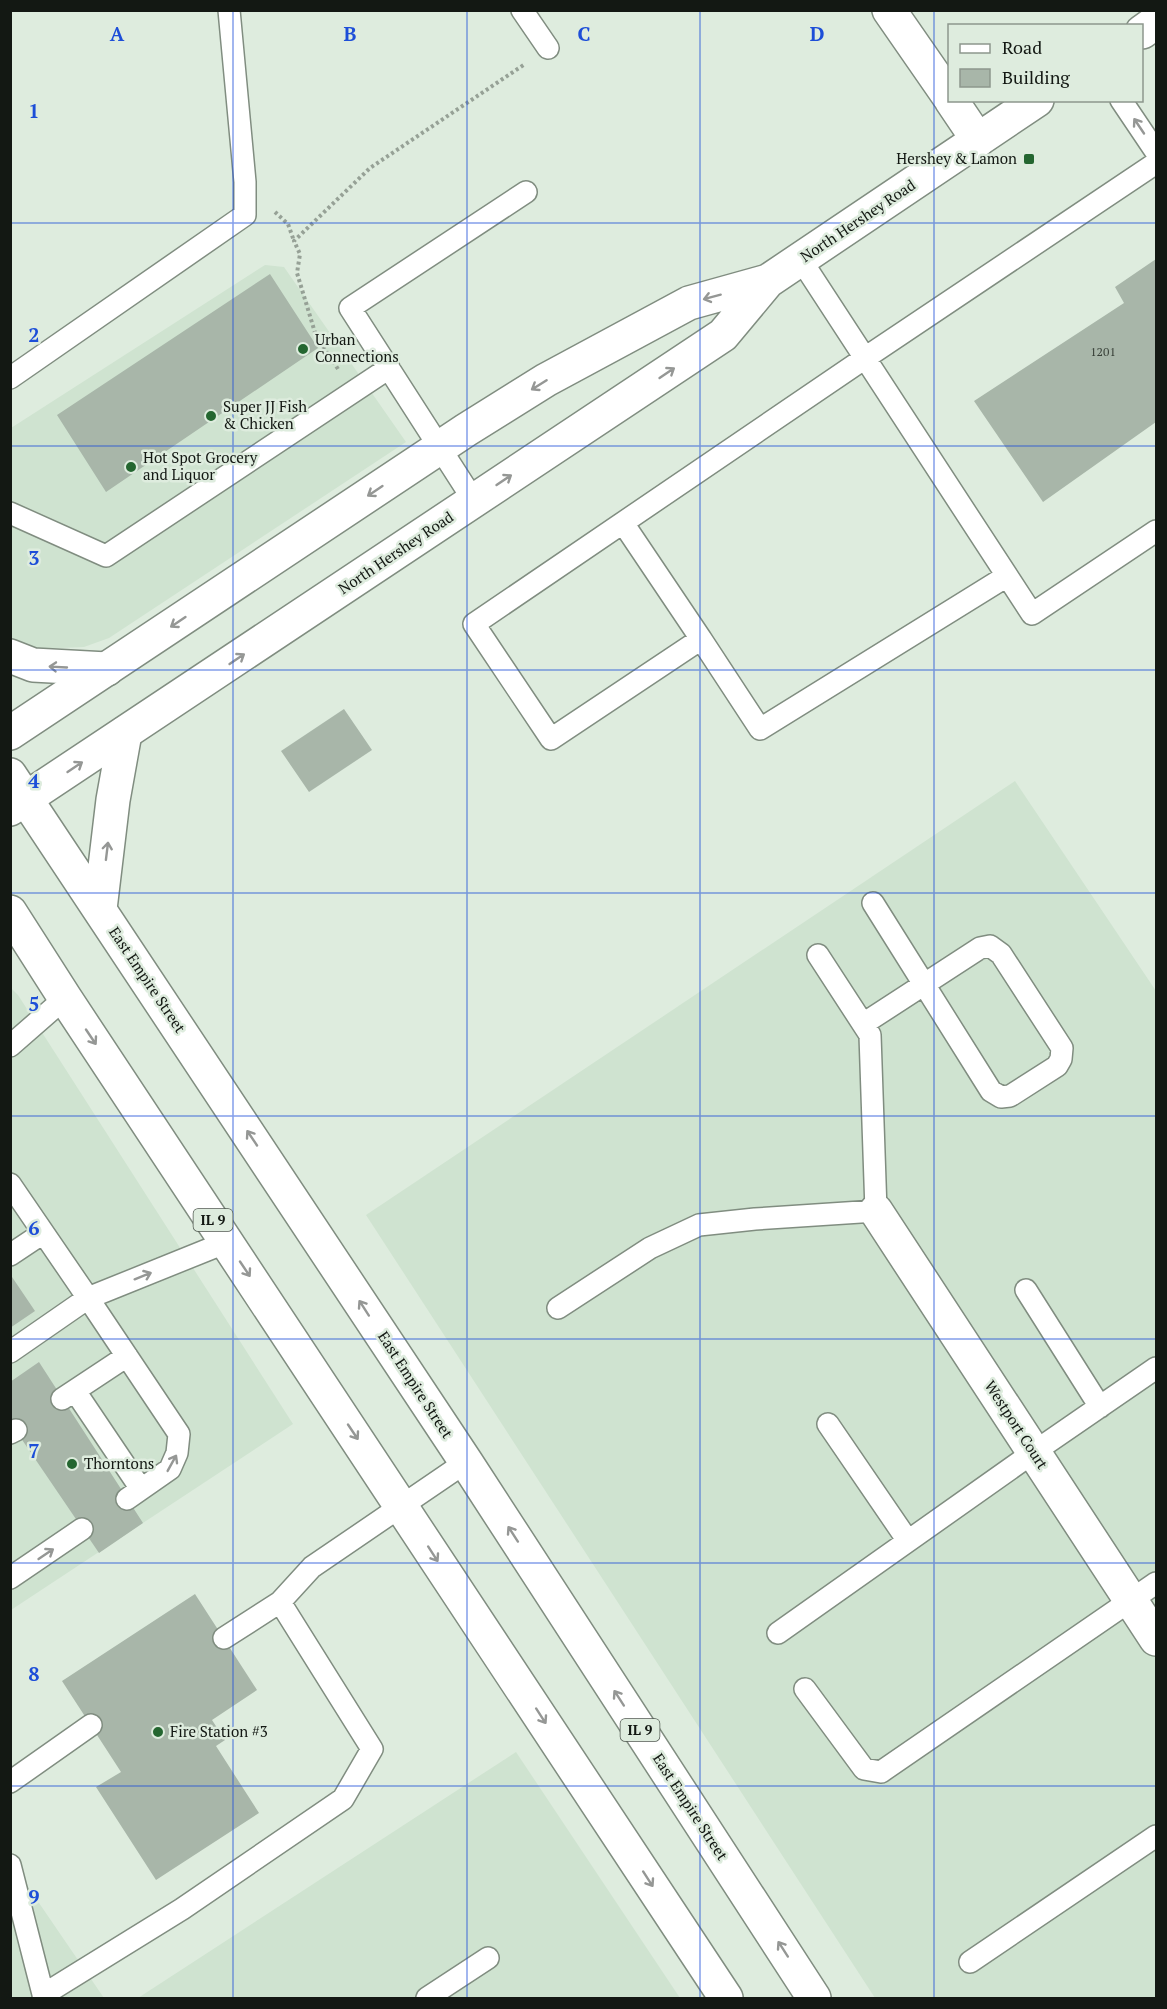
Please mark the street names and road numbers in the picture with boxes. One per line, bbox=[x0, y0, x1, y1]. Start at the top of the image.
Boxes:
street label: North Hershey Road bbox=[796, 174, 919, 266]
street label: North Hershey Road bbox=[334, 506, 457, 598]
street label: East Empire Street bbox=[105, 923, 191, 1037]
road number: IL 9 bbox=[194, 1209, 232, 1231]
street label: East Empire Street bbox=[374, 1327, 458, 1442]
street label: Westport Court bbox=[981, 1376, 1053, 1473]
road number: IL 9 bbox=[620, 1719, 660, 1741]
street label: East Empire Street bbox=[649, 1749, 733, 1864]

